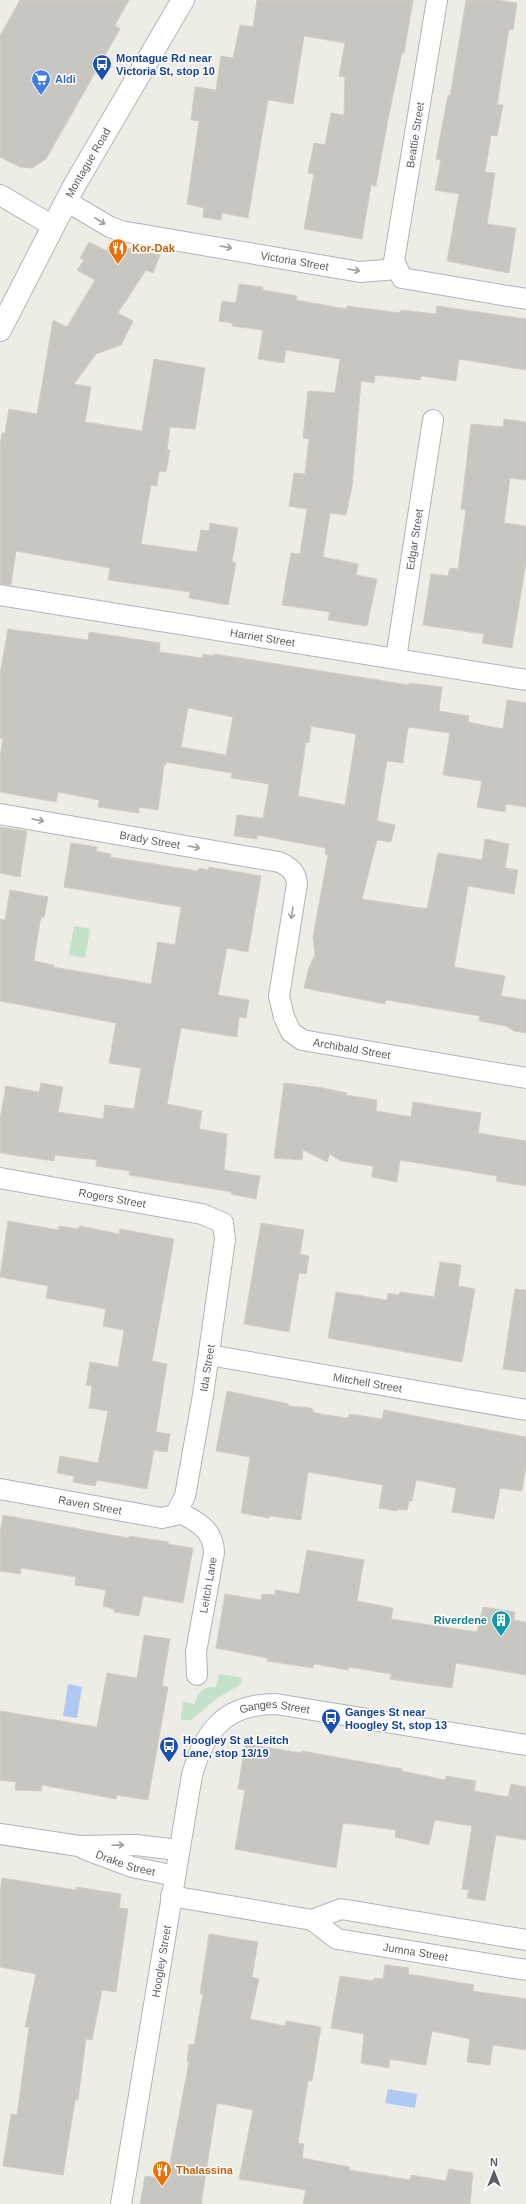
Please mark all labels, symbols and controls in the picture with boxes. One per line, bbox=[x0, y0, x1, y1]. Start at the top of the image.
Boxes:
place label: Montague Rd near Victoria St, stop 10 bbox=[116, 52, 215, 77]
bus stop icon: Montague Rd near Victoria St, stop 10 bbox=[91, 53, 113, 81]
supermarket icon: Aldi bbox=[30, 68, 52, 96]
place label: Aldi bbox=[55, 73, 76, 85]
street label: Beattie Street bbox=[404, 101, 426, 169]
street label: Montague Road bbox=[63, 126, 113, 199]
one-way arrow bbox=[94, 217, 105, 225]
restaurant icon: Kor-Dak bbox=[107, 237, 129, 265]
place label: Kor-Dak bbox=[132, 242, 176, 254]
one-way arrow bbox=[219, 244, 232, 252]
street label: Victoria Street bbox=[260, 249, 330, 273]
one-way arrow bbox=[347, 267, 360, 275]
street label: Edgar Street bbox=[404, 508, 425, 571]
street label: Harriet Street bbox=[229, 626, 296, 649]
one-way arrow bbox=[32, 816, 45, 824]
street label: Brady Street bbox=[119, 829, 181, 851]
one-way arrow bbox=[187, 843, 200, 851]
one-way arrow bbox=[288, 906, 296, 919]
street label: Archibald Street bbox=[312, 1036, 392, 1061]
street label: Rogers Street bbox=[78, 1186, 147, 1210]
street label: Ida Street bbox=[197, 1344, 217, 1392]
street label: Mitchell Street bbox=[332, 1371, 403, 1394]
street label: Raven Street bbox=[57, 1494, 123, 1516]
street label: Leitch Lane bbox=[197, 1556, 219, 1614]
building icon: Riverdene bbox=[490, 1609, 512, 1637]
place label: Riverdene bbox=[434, 1614, 487, 1626]
street label: Ganges Street bbox=[238, 1698, 311, 1716]
place label: Ganges St near Hoogley St, stop 13 bbox=[345, 1706, 447, 1731]
bus stop icon: Ganges St near Hoogley St, stop 13 bbox=[320, 1707, 342, 1735]
place label: Hoogley St at Leitch Lane, stop 13/19 bbox=[183, 1734, 289, 1759]
bus stop icon: Hoogley St at Leitch Lane, stop 13/19 bbox=[158, 1735, 180, 1763]
one-way arrow bbox=[111, 1841, 124, 1849]
street label: Drake Street bbox=[94, 1848, 156, 1878]
street label: Hoogley Street bbox=[149, 1924, 173, 1998]
street label: Jumna Street bbox=[382, 1941, 449, 1963]
north arrow bbox=[474, 2152, 514, 2192]
text: N bbox=[490, 2156, 498, 2168]
restaurant icon: Thalassina bbox=[151, 2159, 173, 2187]
place label: Thalassina bbox=[176, 2164, 234, 2176]

